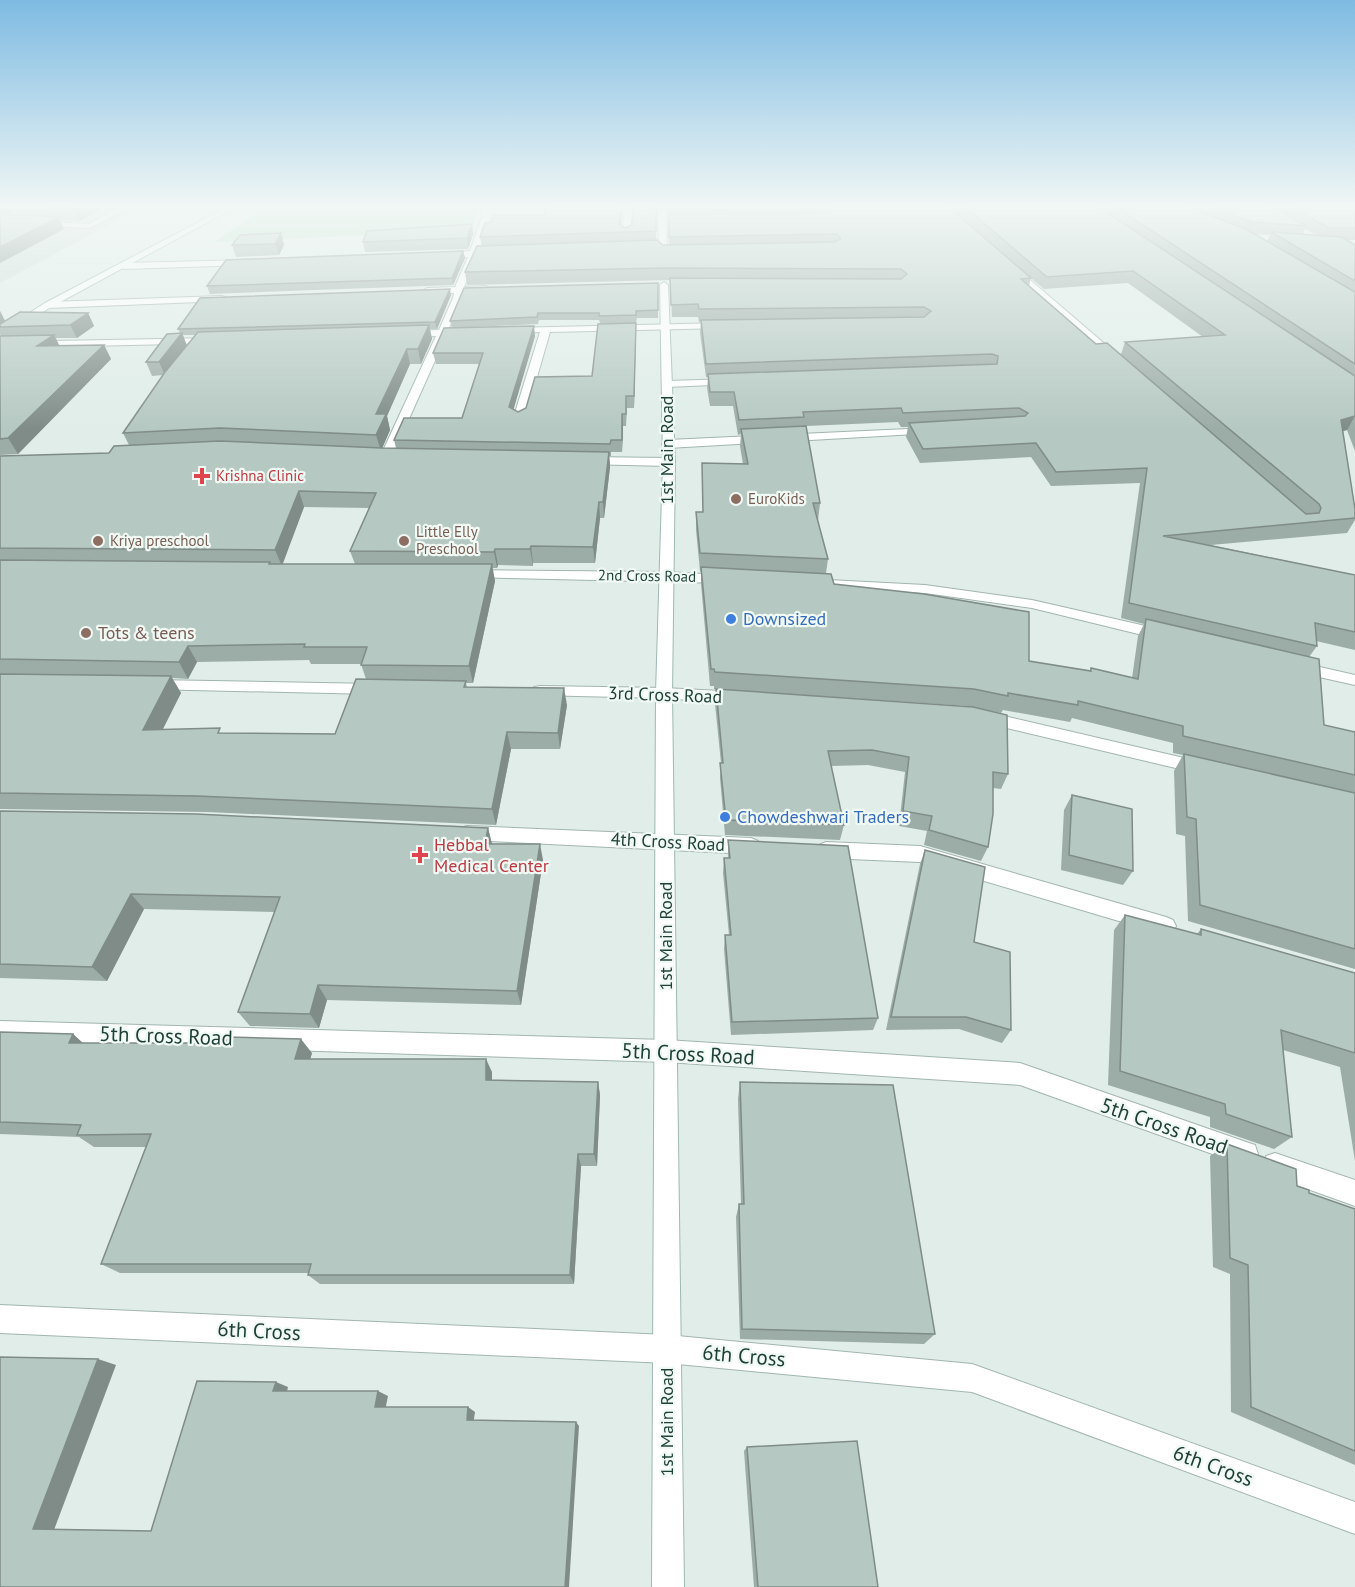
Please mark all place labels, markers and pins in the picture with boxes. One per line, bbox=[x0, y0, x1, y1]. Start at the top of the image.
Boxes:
place label: Krishna Clinic bbox=[216, 466, 304, 485]
marker: Krishna Clinic bbox=[193, 467, 211, 485]
place label: EuroKids bbox=[748, 489, 805, 508]
marker: EuroKids bbox=[729, 492, 743, 506]
place label: Little Elly Preschool bbox=[416, 522, 479, 558]
place label: Kriya preschool bbox=[110, 531, 209, 550]
marker: Kriya preschool bbox=[91, 534, 105, 548]
marker: Little Elly Preschool bbox=[397, 534, 411, 548]
place label: Downsized bbox=[743, 607, 826, 630]
marker: Downsized bbox=[724, 612, 738, 626]
place label: Tots & teens bbox=[98, 621, 195, 644]
marker: Tots & teens bbox=[79, 626, 93, 640]
place label: Chowdeshwari Traders bbox=[737, 805, 909, 828]
marker: Chowdeshwari Traders bbox=[718, 810, 732, 824]
place label: Hebbal Medical Center bbox=[434, 833, 549, 877]
marker: Hebbal Medical Center bbox=[411, 846, 429, 864]

